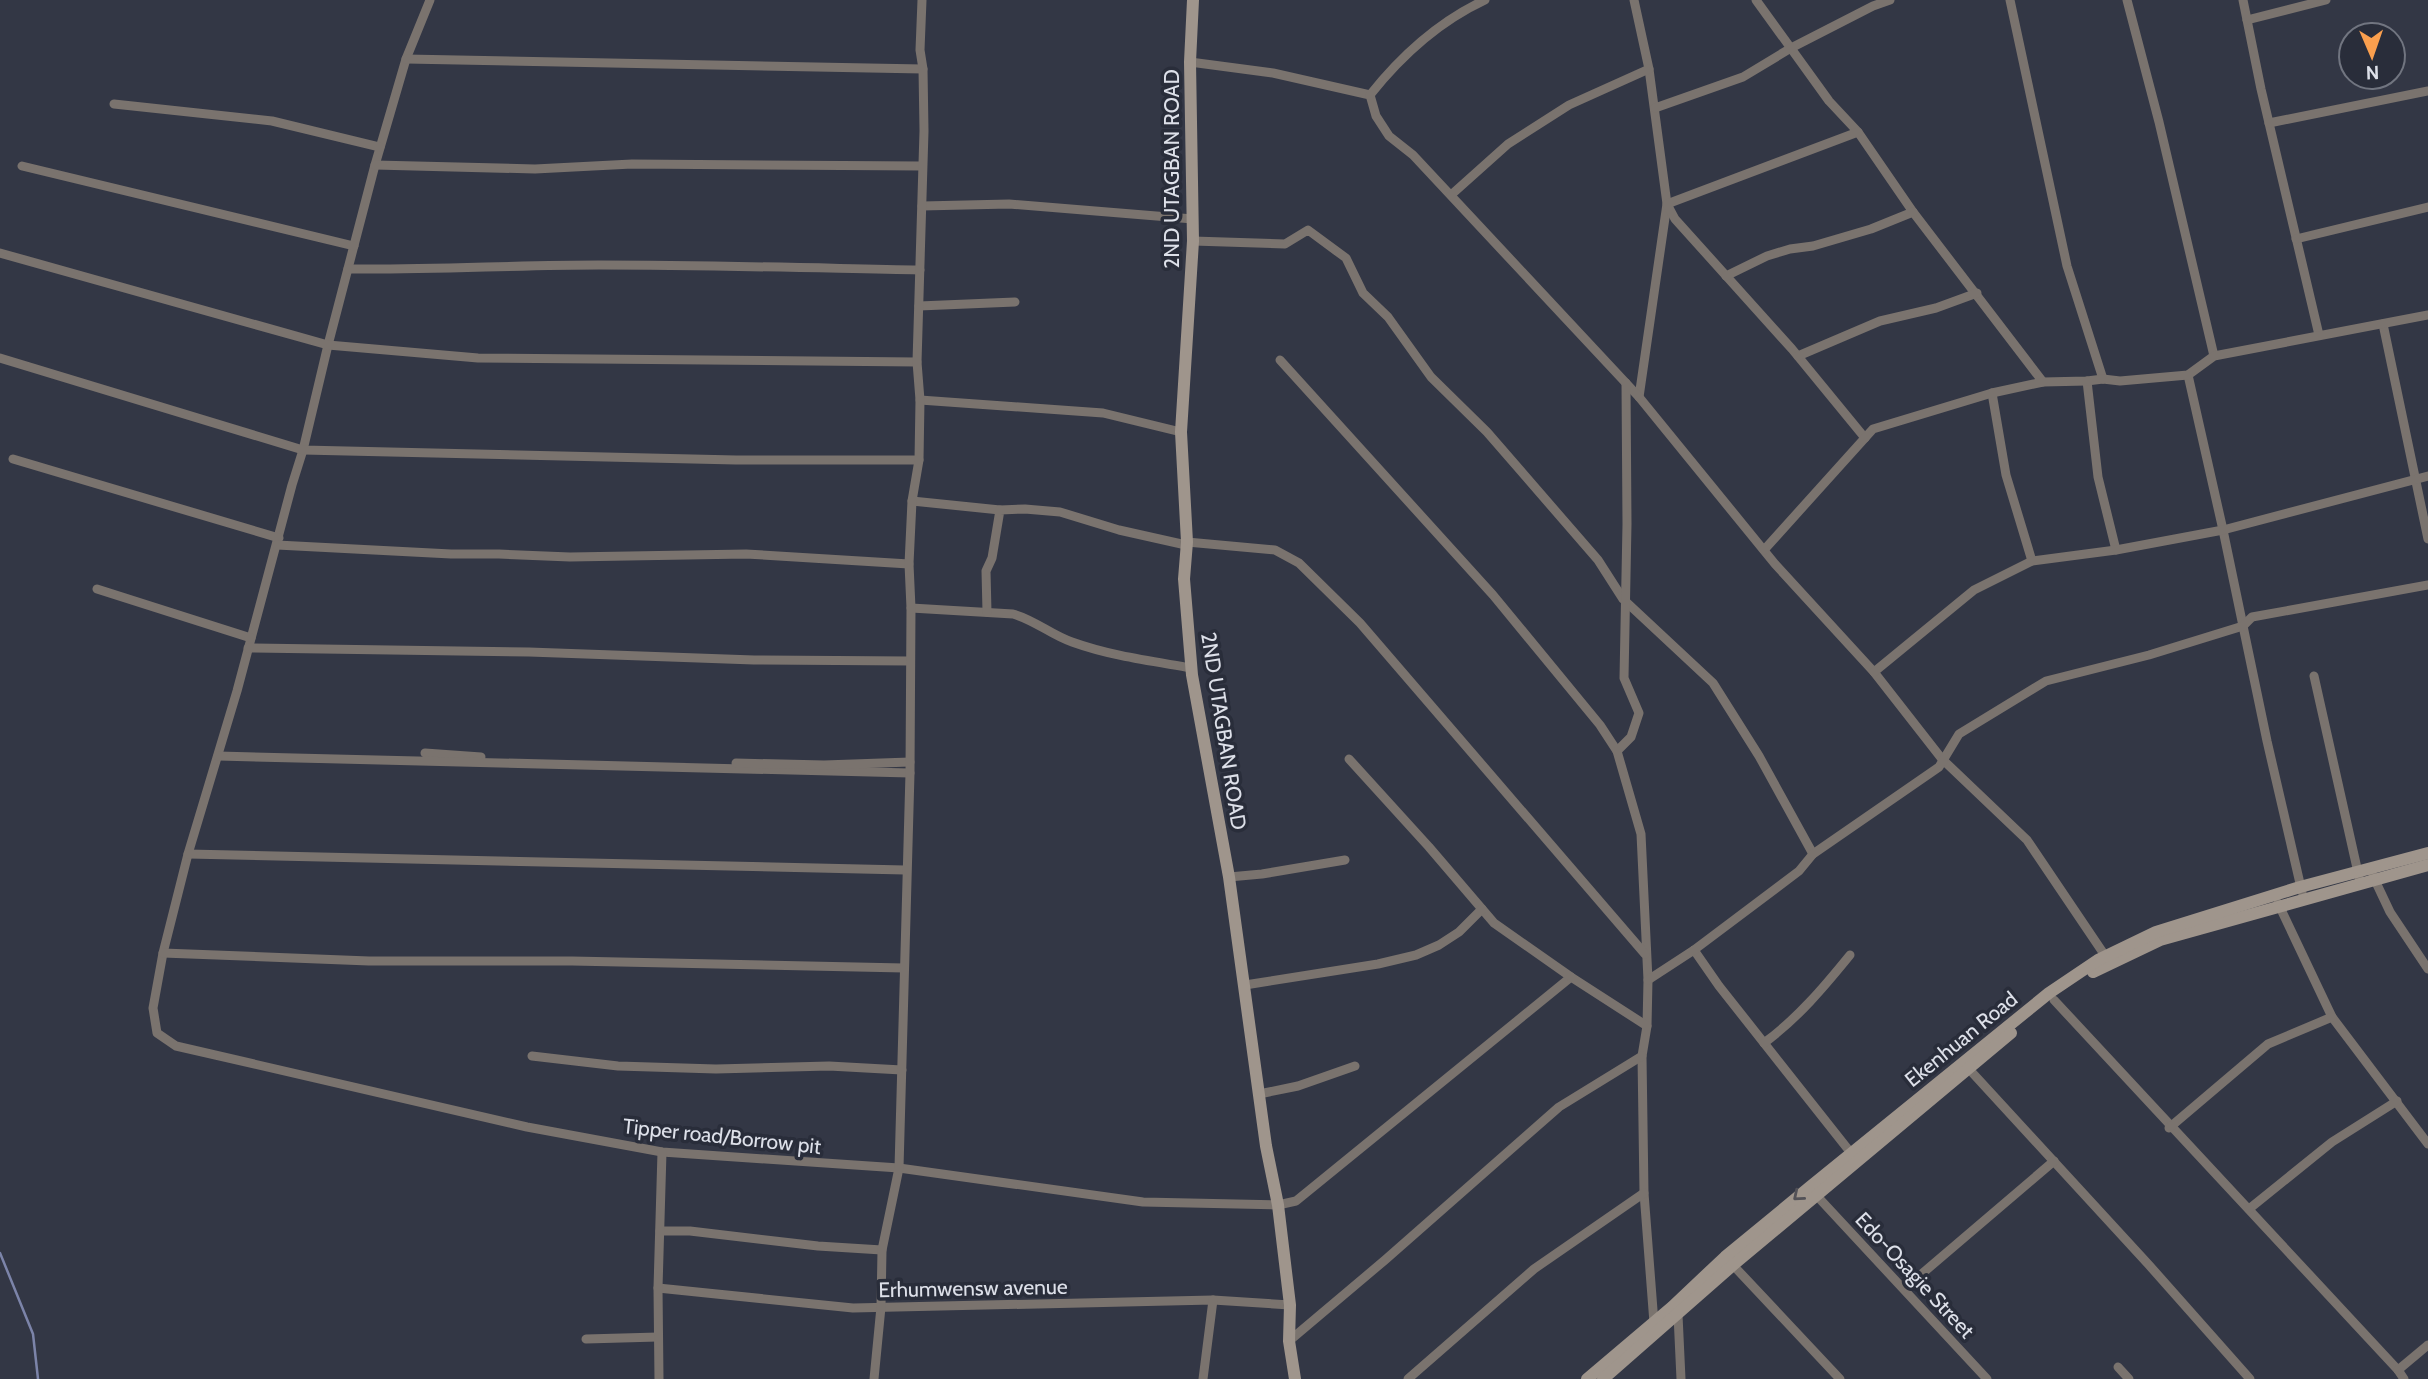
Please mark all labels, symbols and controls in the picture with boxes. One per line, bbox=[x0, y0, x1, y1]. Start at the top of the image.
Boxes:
north arrow bbox=[2337, 21, 2407, 91]
text: N bbox=[2365, 61, 2380, 84]
street label: 2ND UTAGBAN ROAD bbox=[1159, 69, 1184, 269]
street label: 2ND UTAGBAN ROAD bbox=[1196, 630, 1252, 832]
street label: Ekenhuan Road bbox=[1900, 986, 2022, 1092]
street label: Tipper road/Borrow pit bbox=[622, 1113, 822, 1159]
one-way arrow bbox=[1794, 1188, 1807, 1200]
street label: Edo-Osagie Street bbox=[1850, 1207, 1980, 1343]
street label: Erhumwensw avenue bbox=[878, 1274, 1068, 1302]

